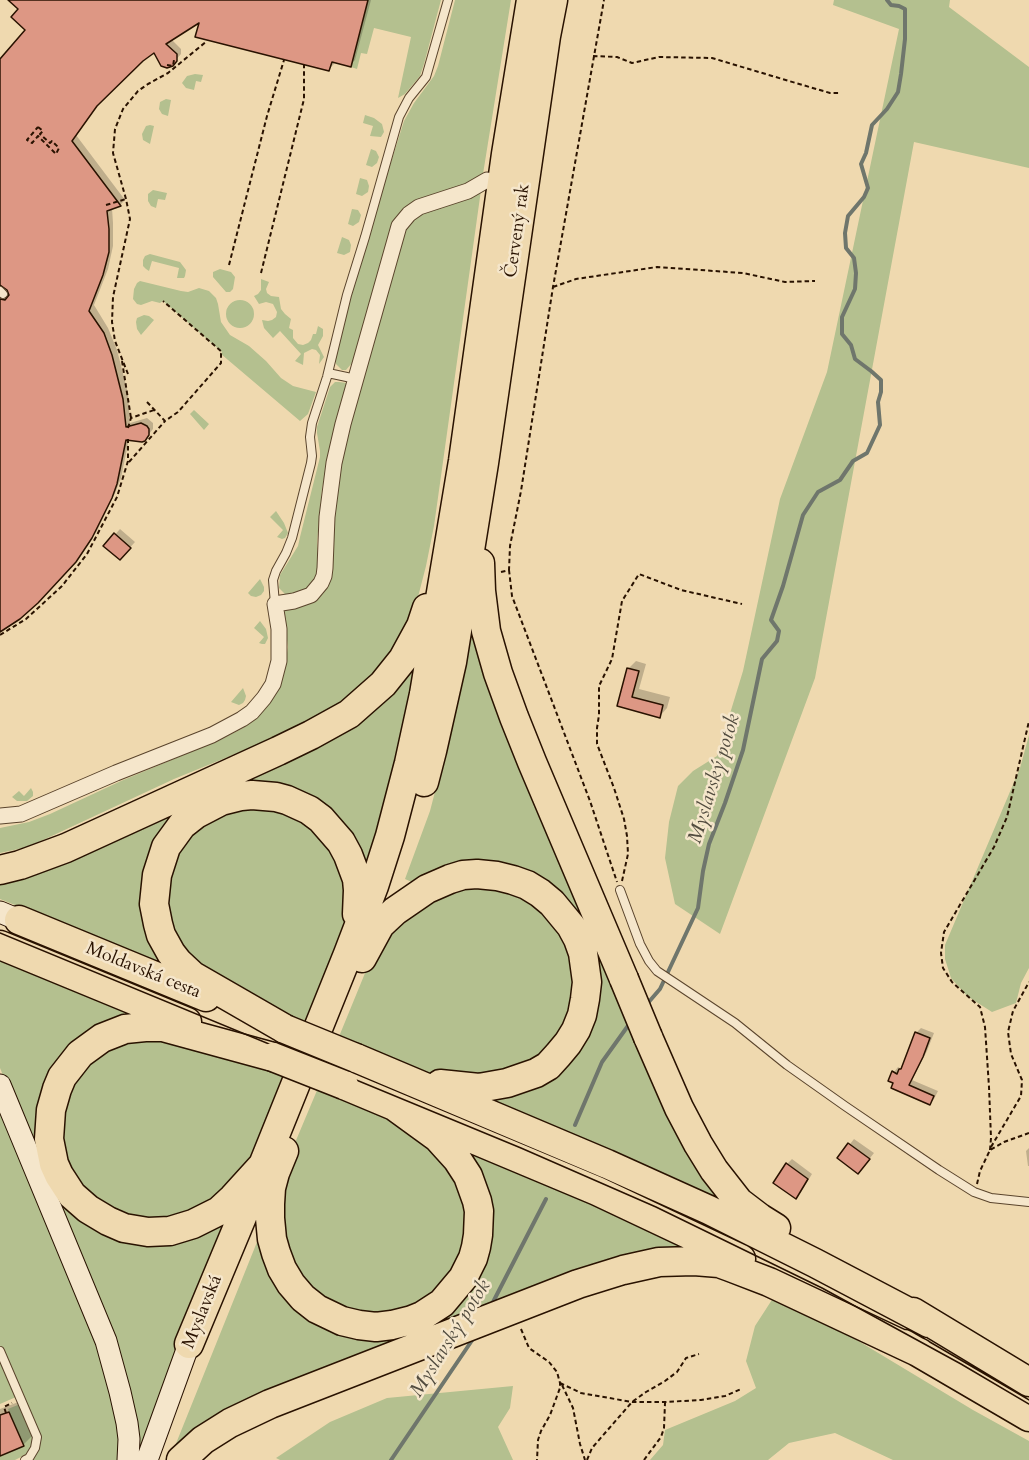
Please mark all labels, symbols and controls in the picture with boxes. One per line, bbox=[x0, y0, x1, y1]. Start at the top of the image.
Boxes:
street label: Červený rak bbox=[501, 183, 535, 279]
water label: Myslavský potok bbox=[684, 711, 746, 847]
street label: Moldavská cesta bbox=[82, 938, 204, 1004]
street label: Myslavská bbox=[178, 1272, 228, 1352]
water label: Myslavský potok bbox=[405, 1276, 497, 1402]

